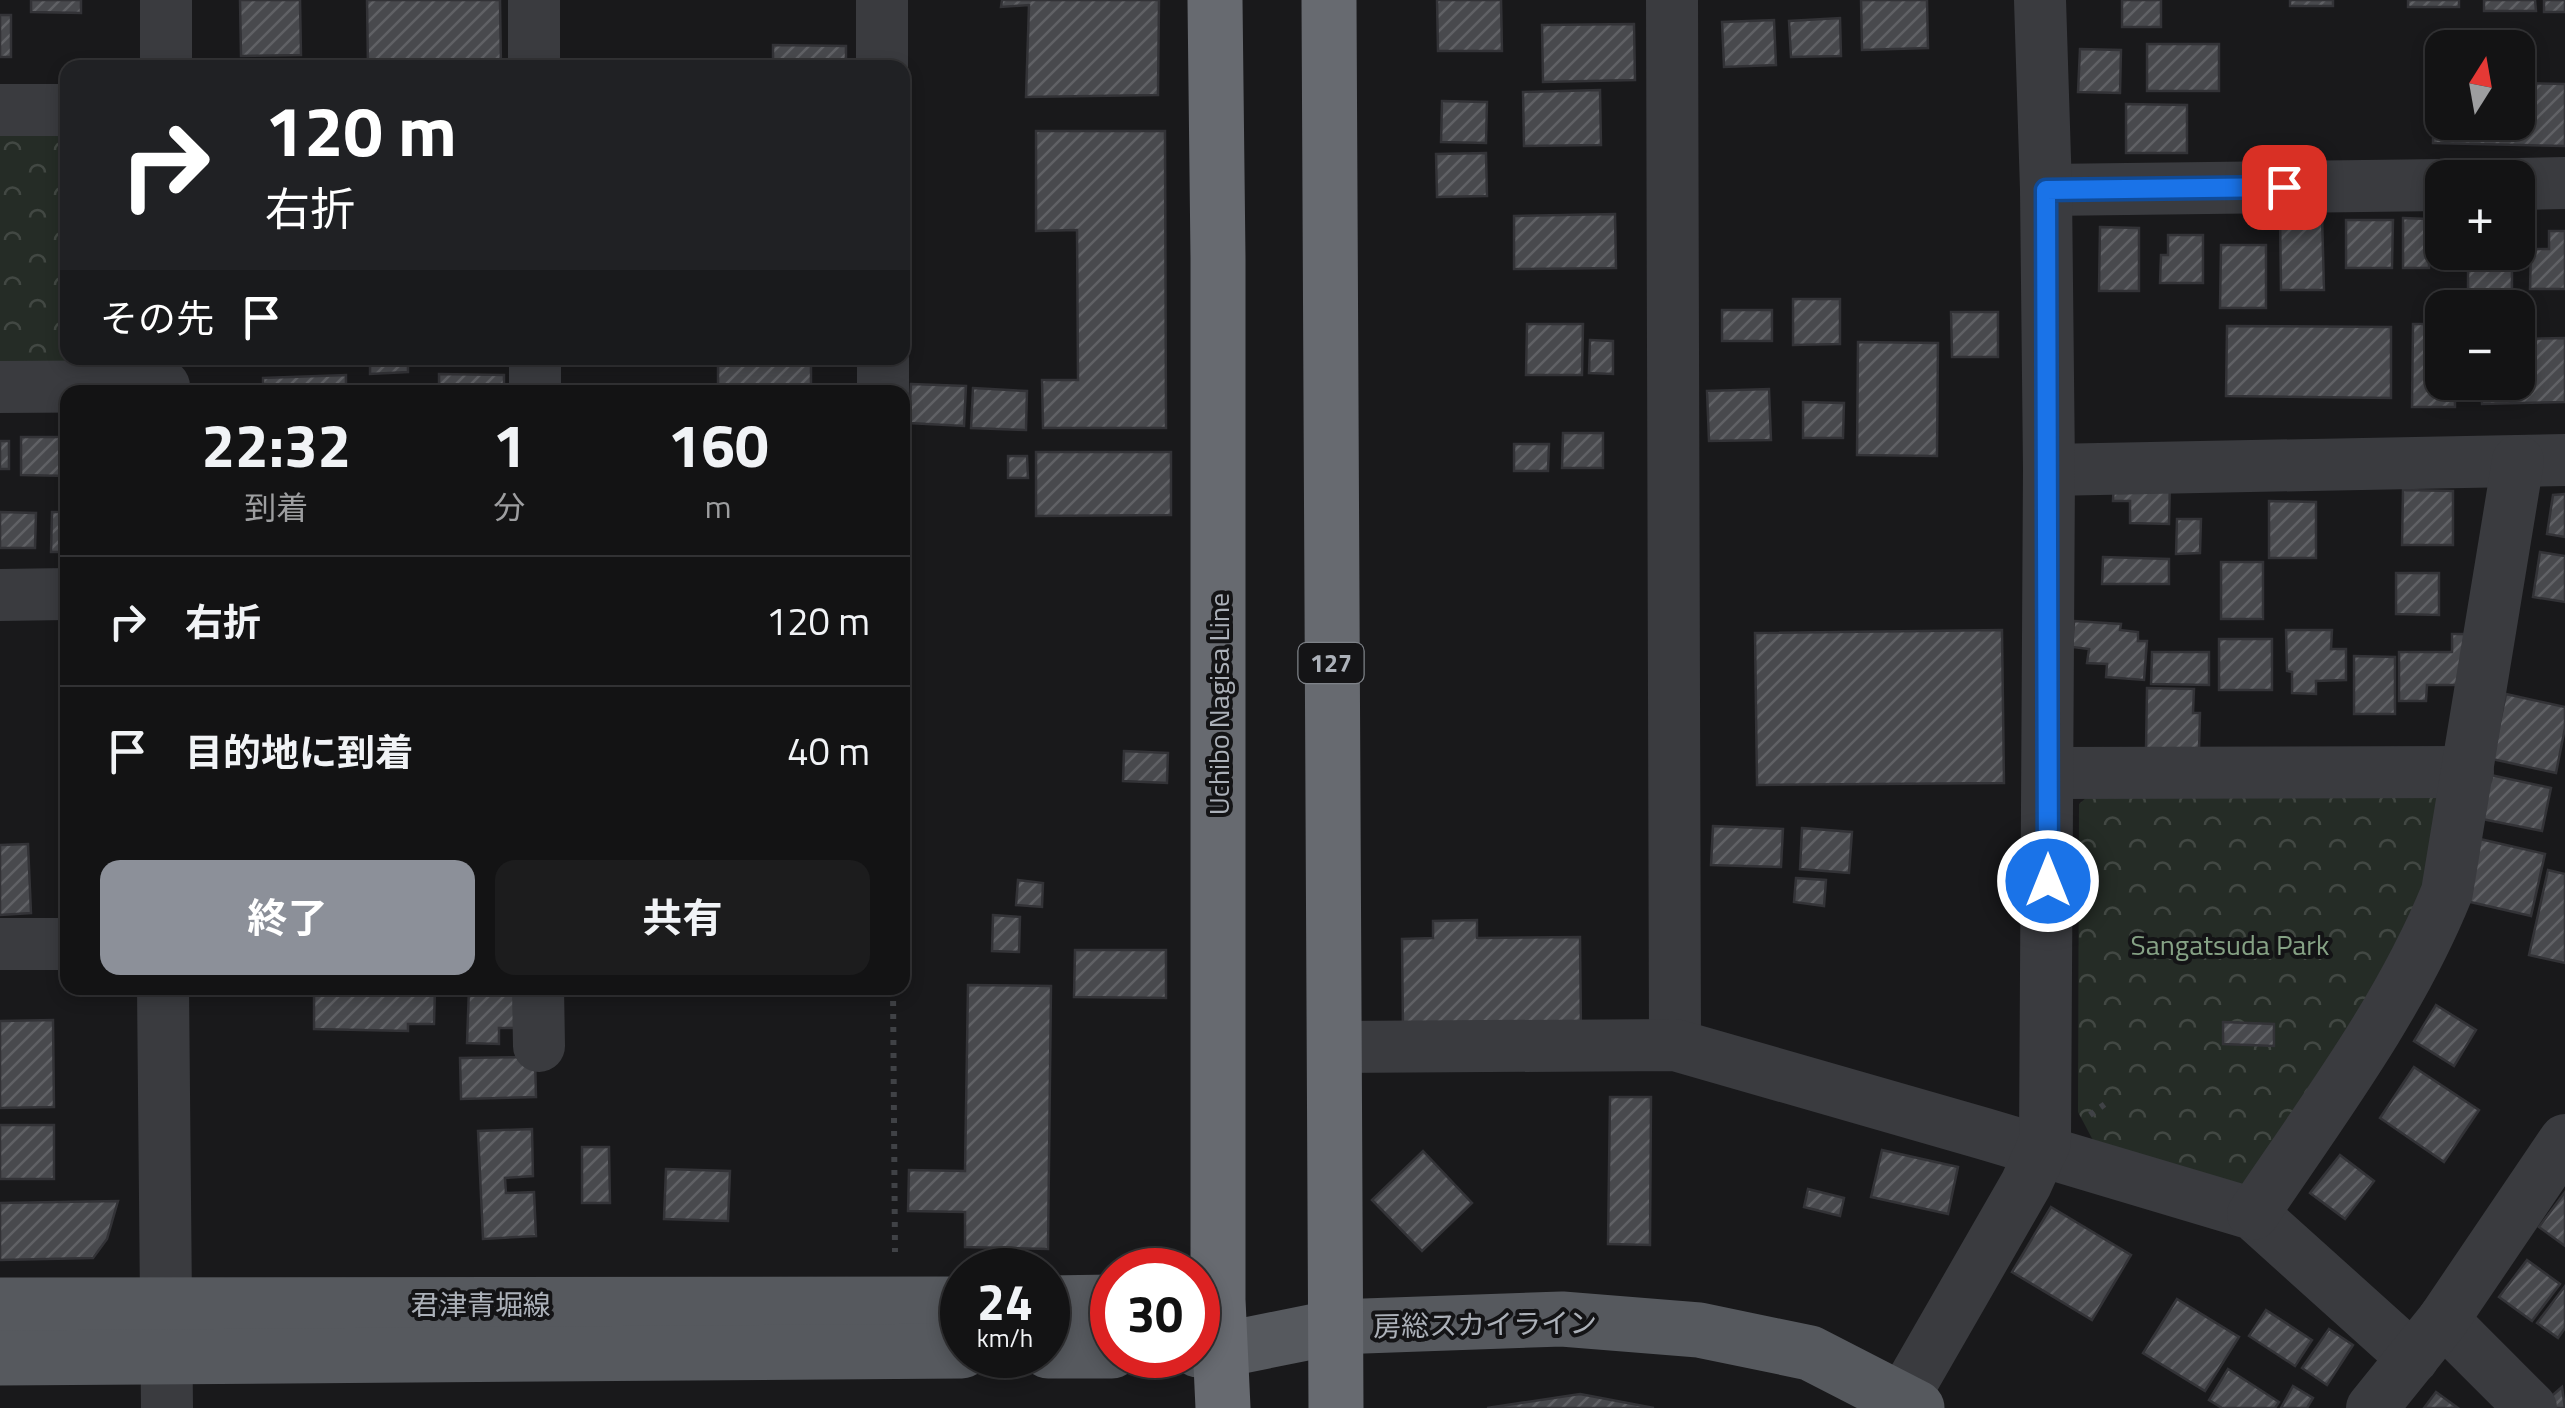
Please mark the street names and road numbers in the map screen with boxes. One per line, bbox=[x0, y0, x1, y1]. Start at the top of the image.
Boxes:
street label: Uchibo Nagisa Line bbox=[1197, 593, 1240, 815]
road number: 127 bbox=[1298, 643, 1364, 683]
street label: 君津青堀線 bbox=[411, 1283, 551, 1326]
street label: 房総スカイライン bbox=[1373, 1301, 1597, 1347]

